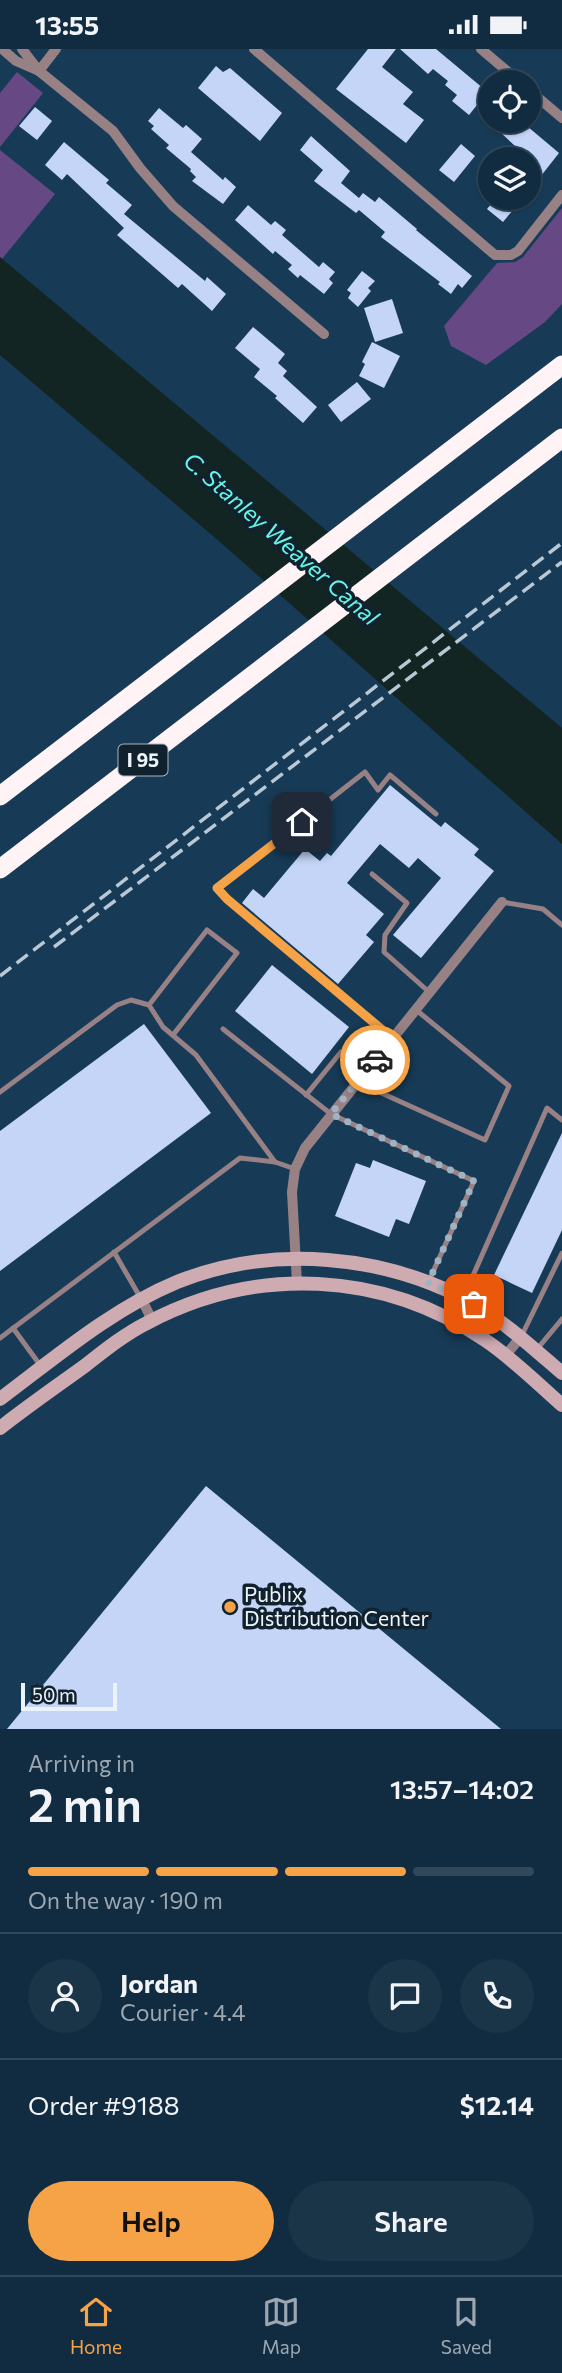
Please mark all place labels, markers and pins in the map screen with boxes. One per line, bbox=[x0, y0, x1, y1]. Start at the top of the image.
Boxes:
pin bbox=[272, 792, 332, 852]
pin bbox=[444, 1274, 504, 1334]
place label: Publix Distribution Center bbox=[244, 1581, 429, 1630]
marker: Publix Distribution Center bbox=[222, 1599, 238, 1615]

